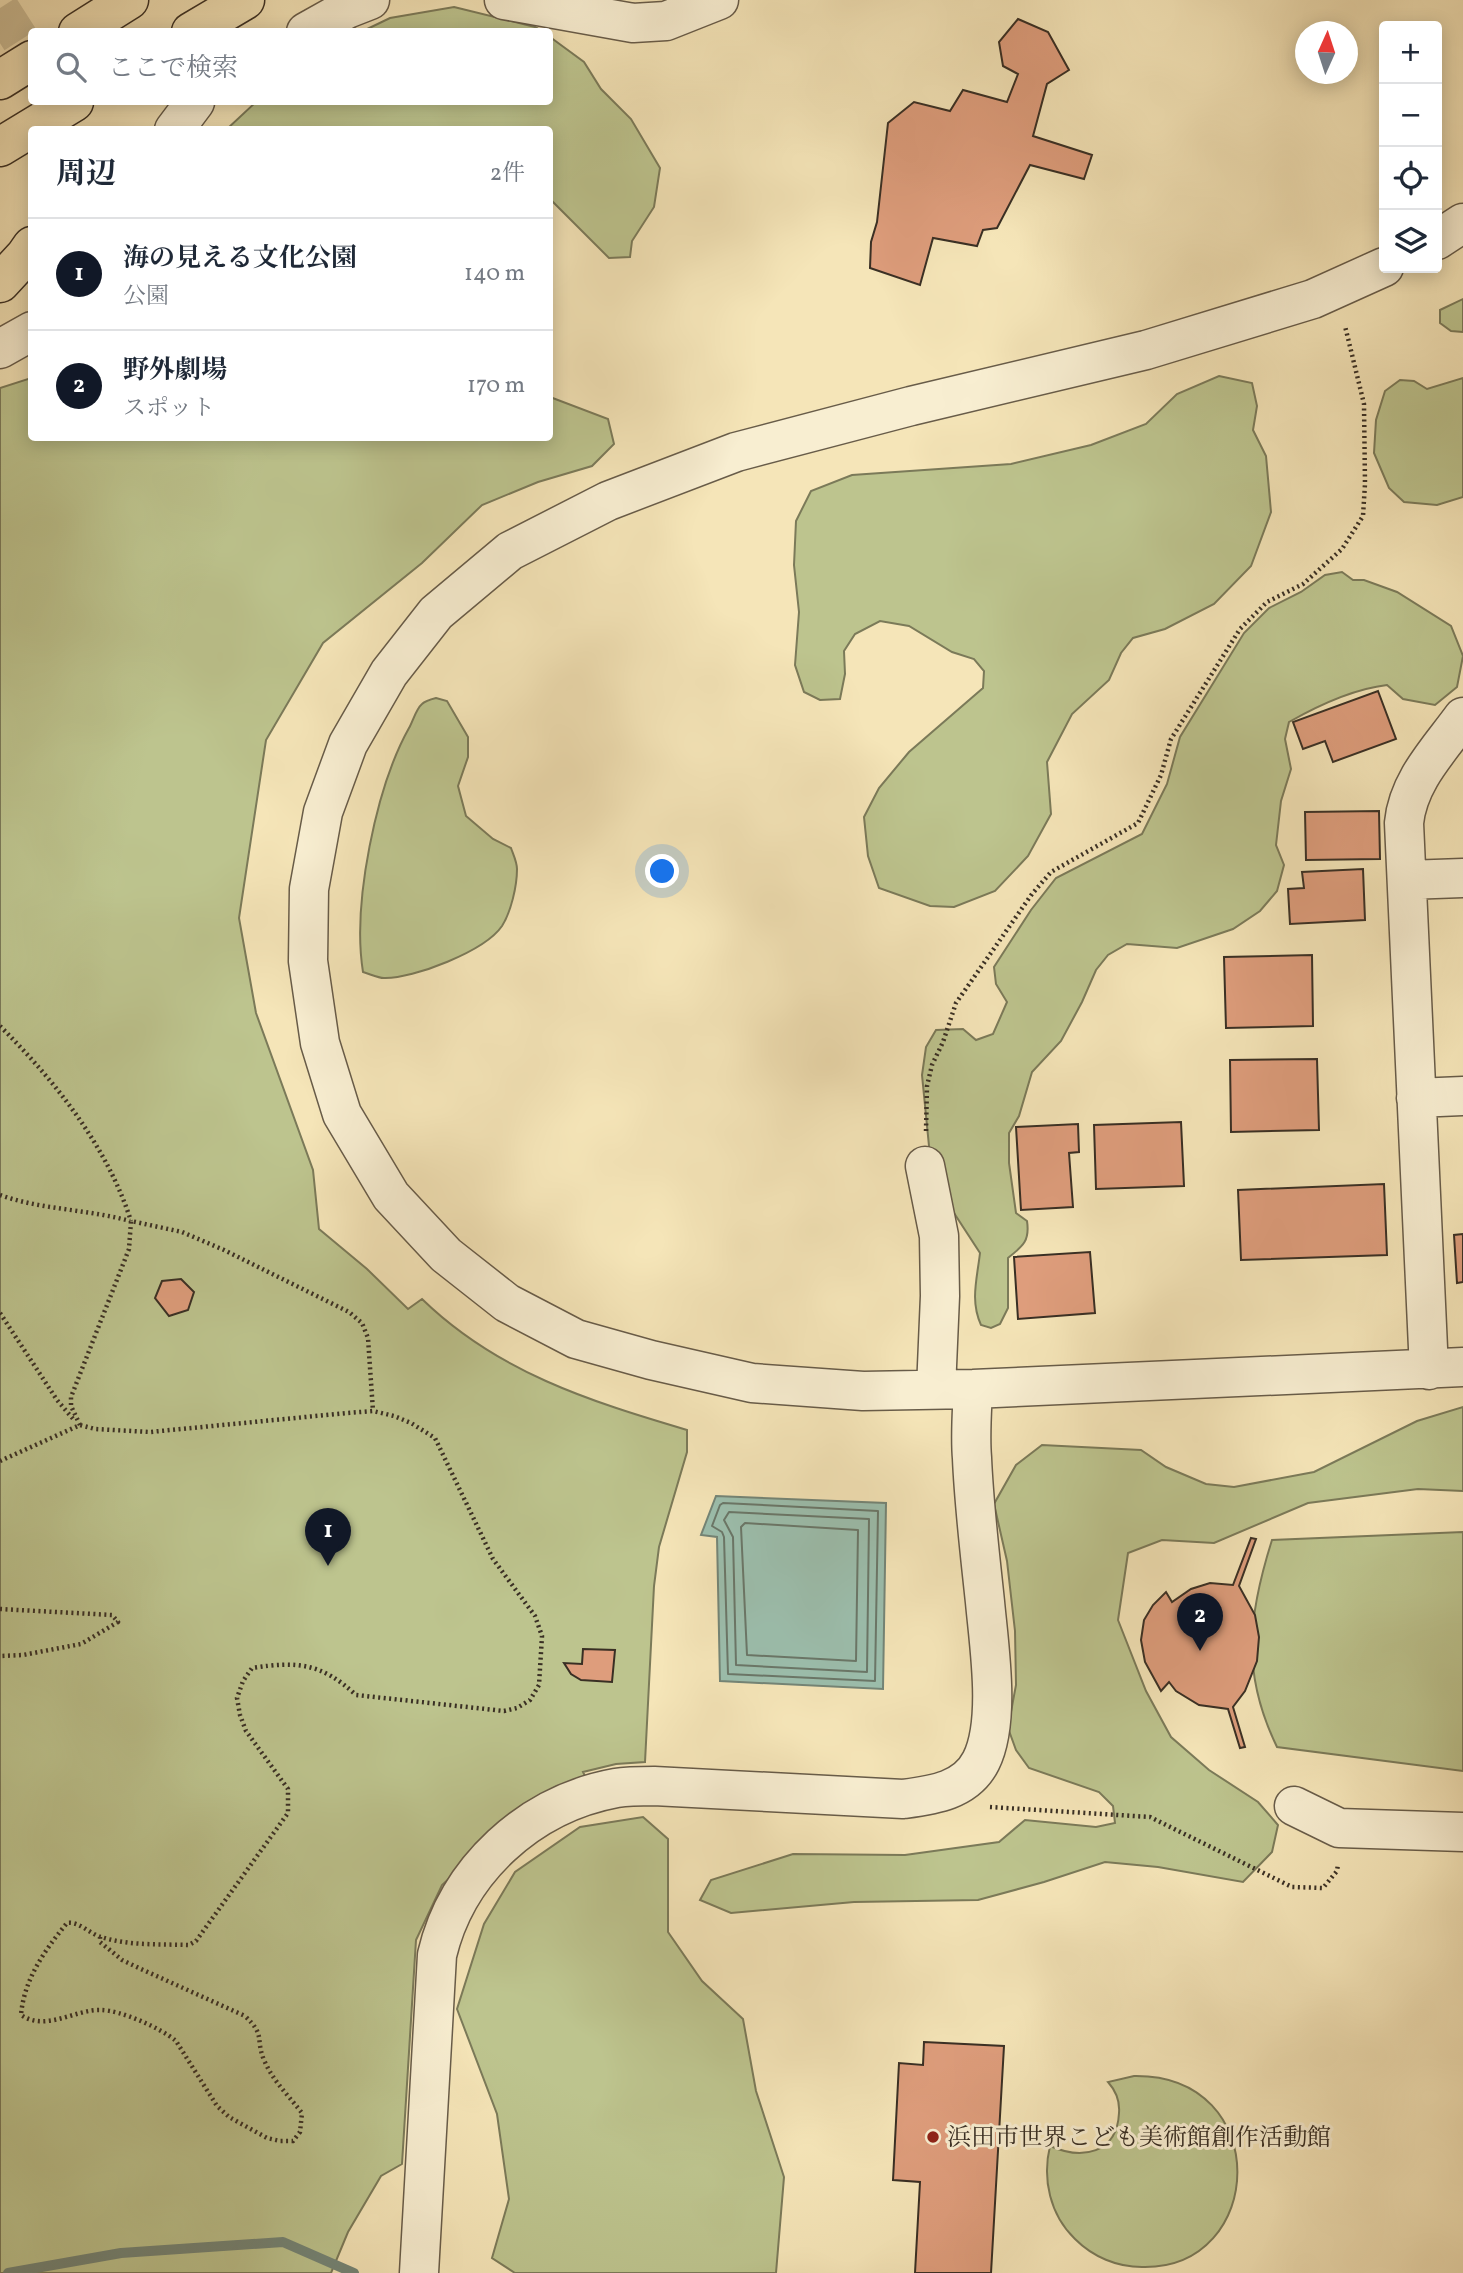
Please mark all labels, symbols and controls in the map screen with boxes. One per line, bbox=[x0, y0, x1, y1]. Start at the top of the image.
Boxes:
north arrow bbox=[1295, 21, 1358, 84]
map controls bbox=[1379, 21, 1442, 273]
button: + bbox=[1379, 21, 1442, 84]
search box bbox=[28, 28, 553, 105]
icon: search bbox=[52, 48, 90, 86]
text: ここで検索 bbox=[108, 51, 238, 87]
button: − bbox=[1379, 84, 1442, 147]
button: locate bbox=[1379, 147, 1442, 210]
text: 周辺 bbox=[56, 154, 116, 196]
text: 2件 bbox=[490, 158, 525, 190]
button: layers bbox=[1379, 210, 1442, 273]
text: 海の見える文化公園 bbox=[123, 241, 357, 277]
text: 1 bbox=[74, 258, 84, 290]
text: 140 m bbox=[464, 258, 525, 290]
text: 公園 bbox=[123, 281, 169, 313]
text: 野外劇場 bbox=[123, 353, 227, 389]
text: 2 bbox=[73, 370, 85, 402]
text: 170 m bbox=[467, 370, 525, 402]
text: スポット bbox=[123, 393, 215, 425]
your location bbox=[645, 854, 679, 888]
pin: 1 bbox=[305, 1508, 351, 1566]
pin: 2 bbox=[1177, 1593, 1223, 1651]
place label: 浜田市世界こども美術館創作活動館 bbox=[947, 2122, 1331, 2156]
marker: 浜田市世界こども美術館創作活動館 bbox=[925, 2129, 941, 2145]

